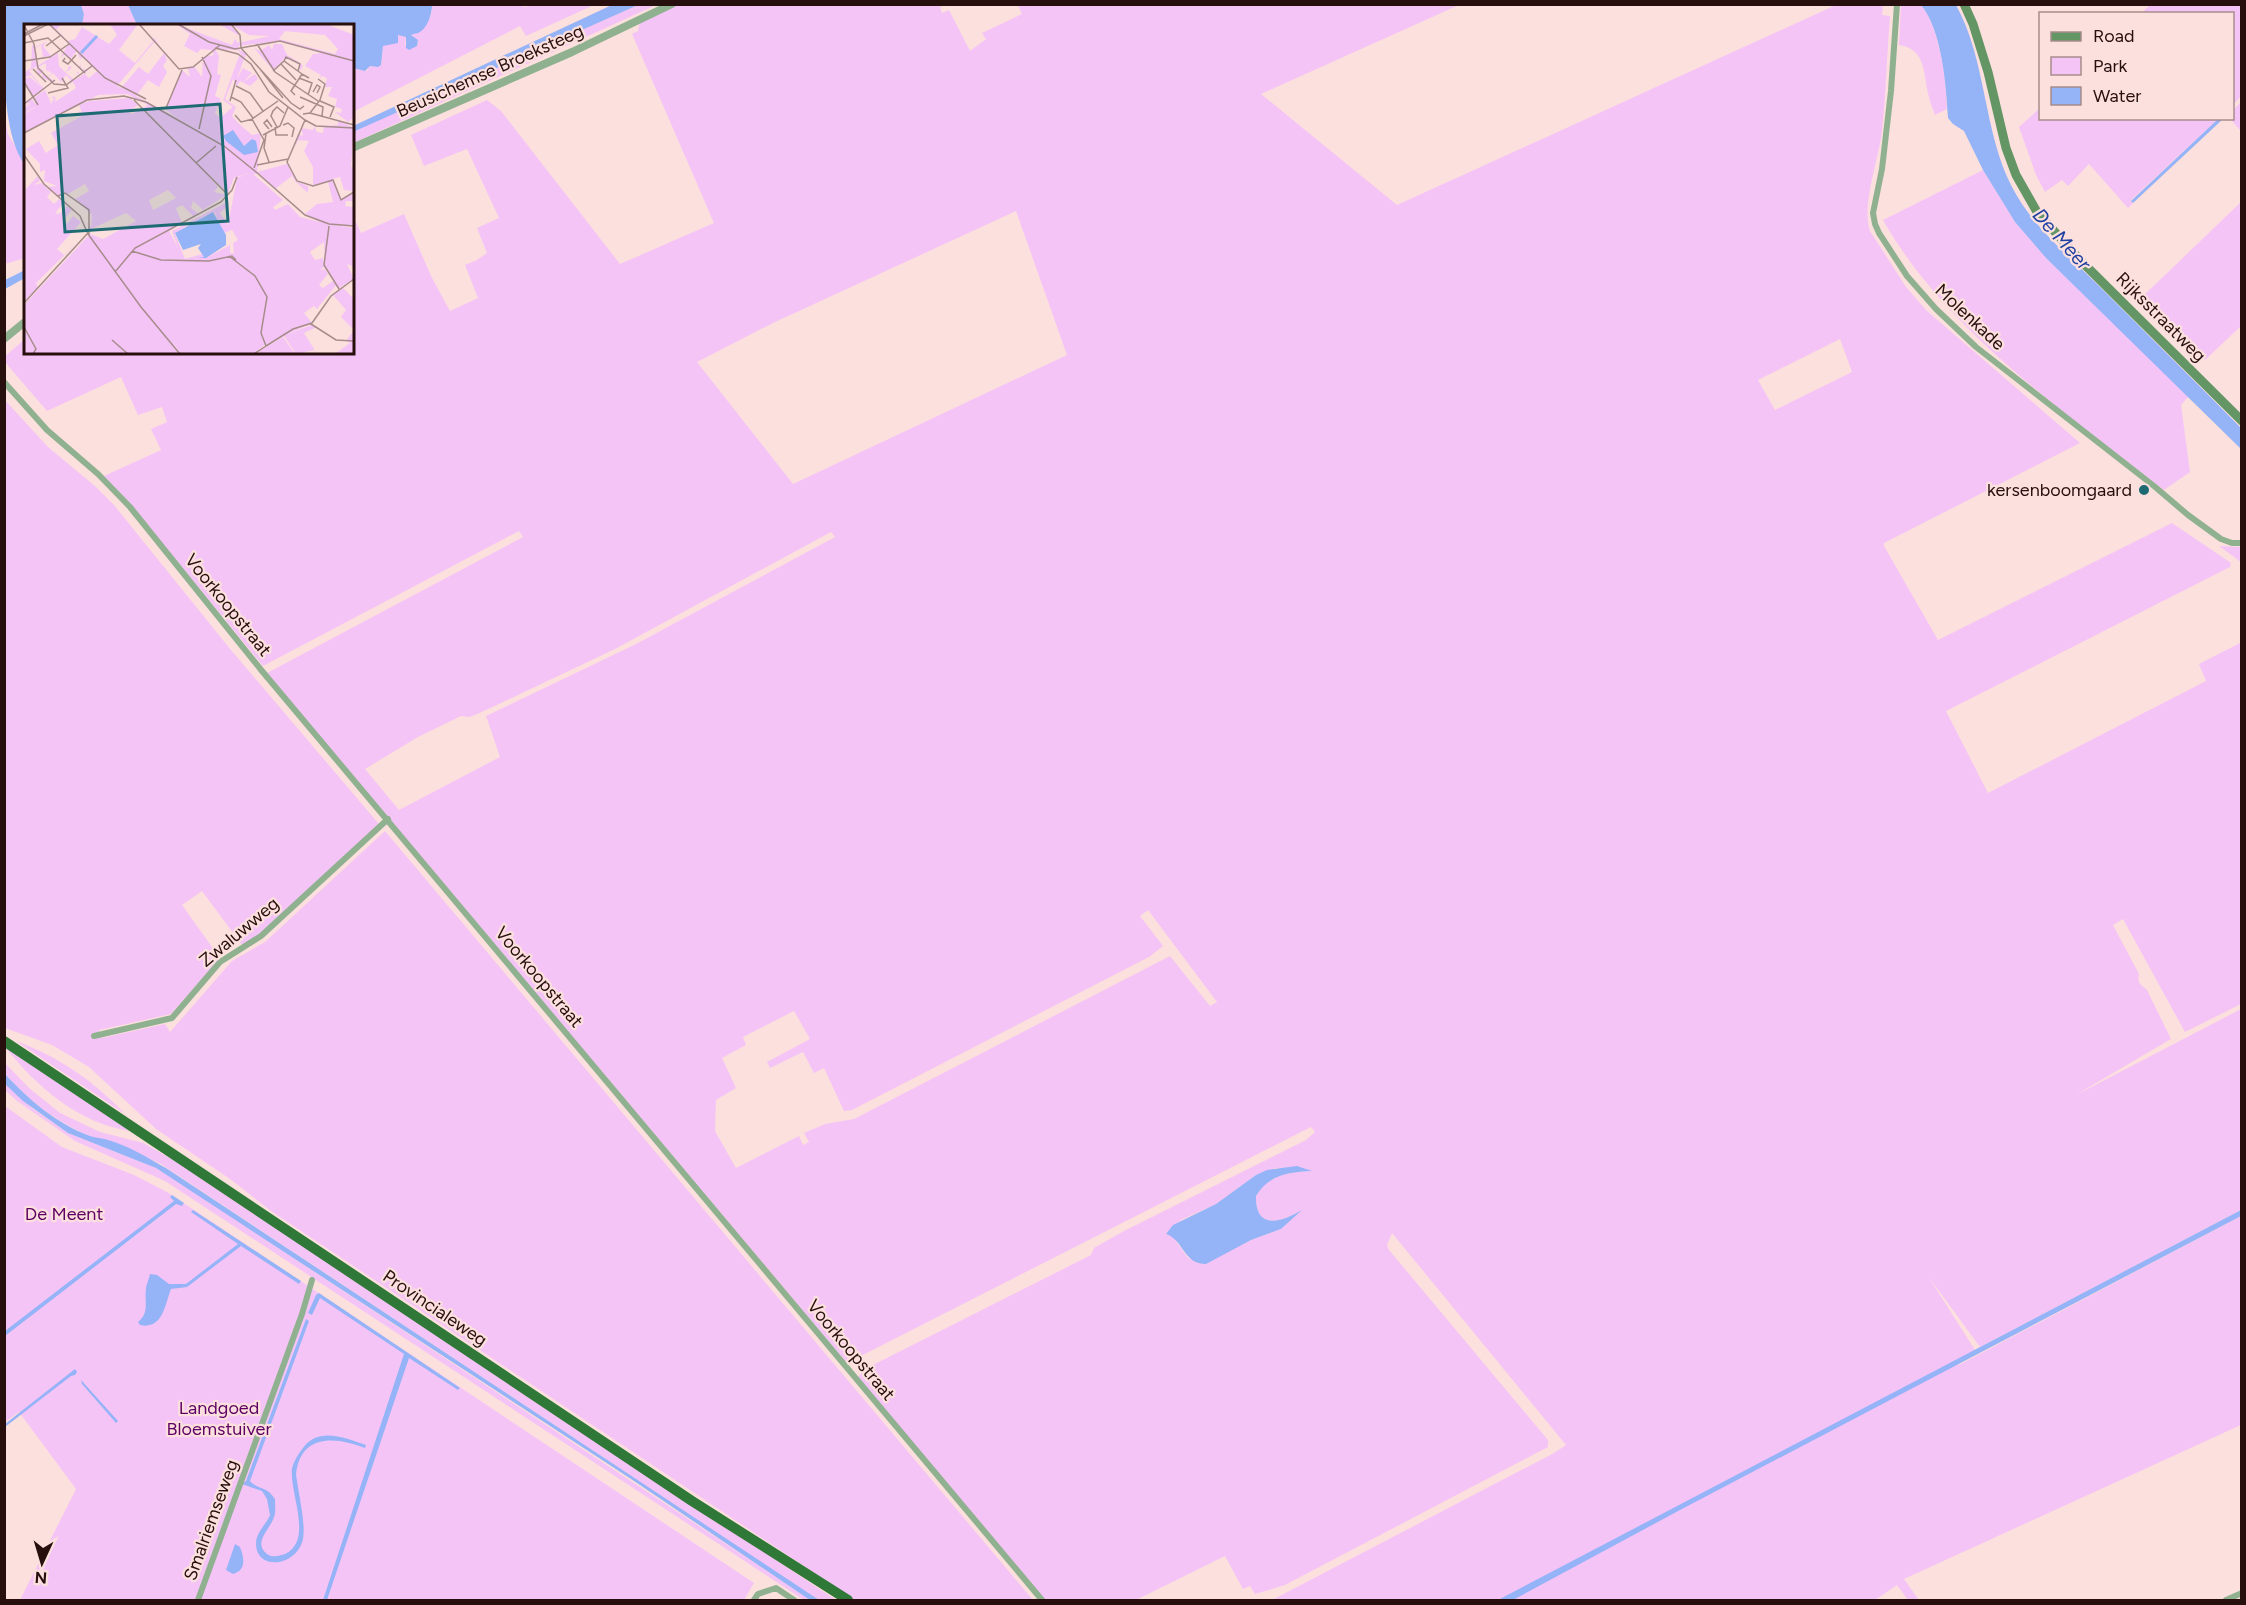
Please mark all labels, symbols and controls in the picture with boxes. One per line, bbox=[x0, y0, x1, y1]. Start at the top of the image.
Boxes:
legend bbox=[2039, 12, 2234, 120]
street label: Beusichemse Broeksteeg bbox=[393, 20, 587, 122]
inset map bbox=[24, 24, 354, 354]
text: Road bbox=[2093, 25, 2134, 47]
text: Park bbox=[2093, 55, 2128, 77]
text: Water bbox=[2093, 85, 2141, 107]
water label: De Meer bbox=[2028, 203, 2097, 276]
street label: Rijksstraatweg bbox=[2111, 267, 2211, 367]
street label: Molenkade bbox=[1930, 279, 2010, 355]
place label: kersenboomgaard bbox=[1987, 479, 2132, 501]
marker: kersenboomgaard bbox=[2137, 483, 2151, 497]
street label: Voorkoopstraat bbox=[180, 549, 276, 661]
street label: Zwaluwweg bbox=[195, 892, 283, 972]
street label: Voorkoopstraat bbox=[490, 922, 588, 1032]
park label: De Meent bbox=[25, 1203, 103, 1225]
street label: Provincialeweg bbox=[379, 1265, 491, 1351]
street label: Voorkoopstraat bbox=[802, 1295, 900, 1405]
park label: Landgoed Bloemstuiver bbox=[166, 1397, 272, 1440]
street label: Smalriemseweg bbox=[179, 1456, 243, 1584]
north arrow bbox=[12, 1533, 72, 1593]
text: N bbox=[34, 1568, 48, 1587]

